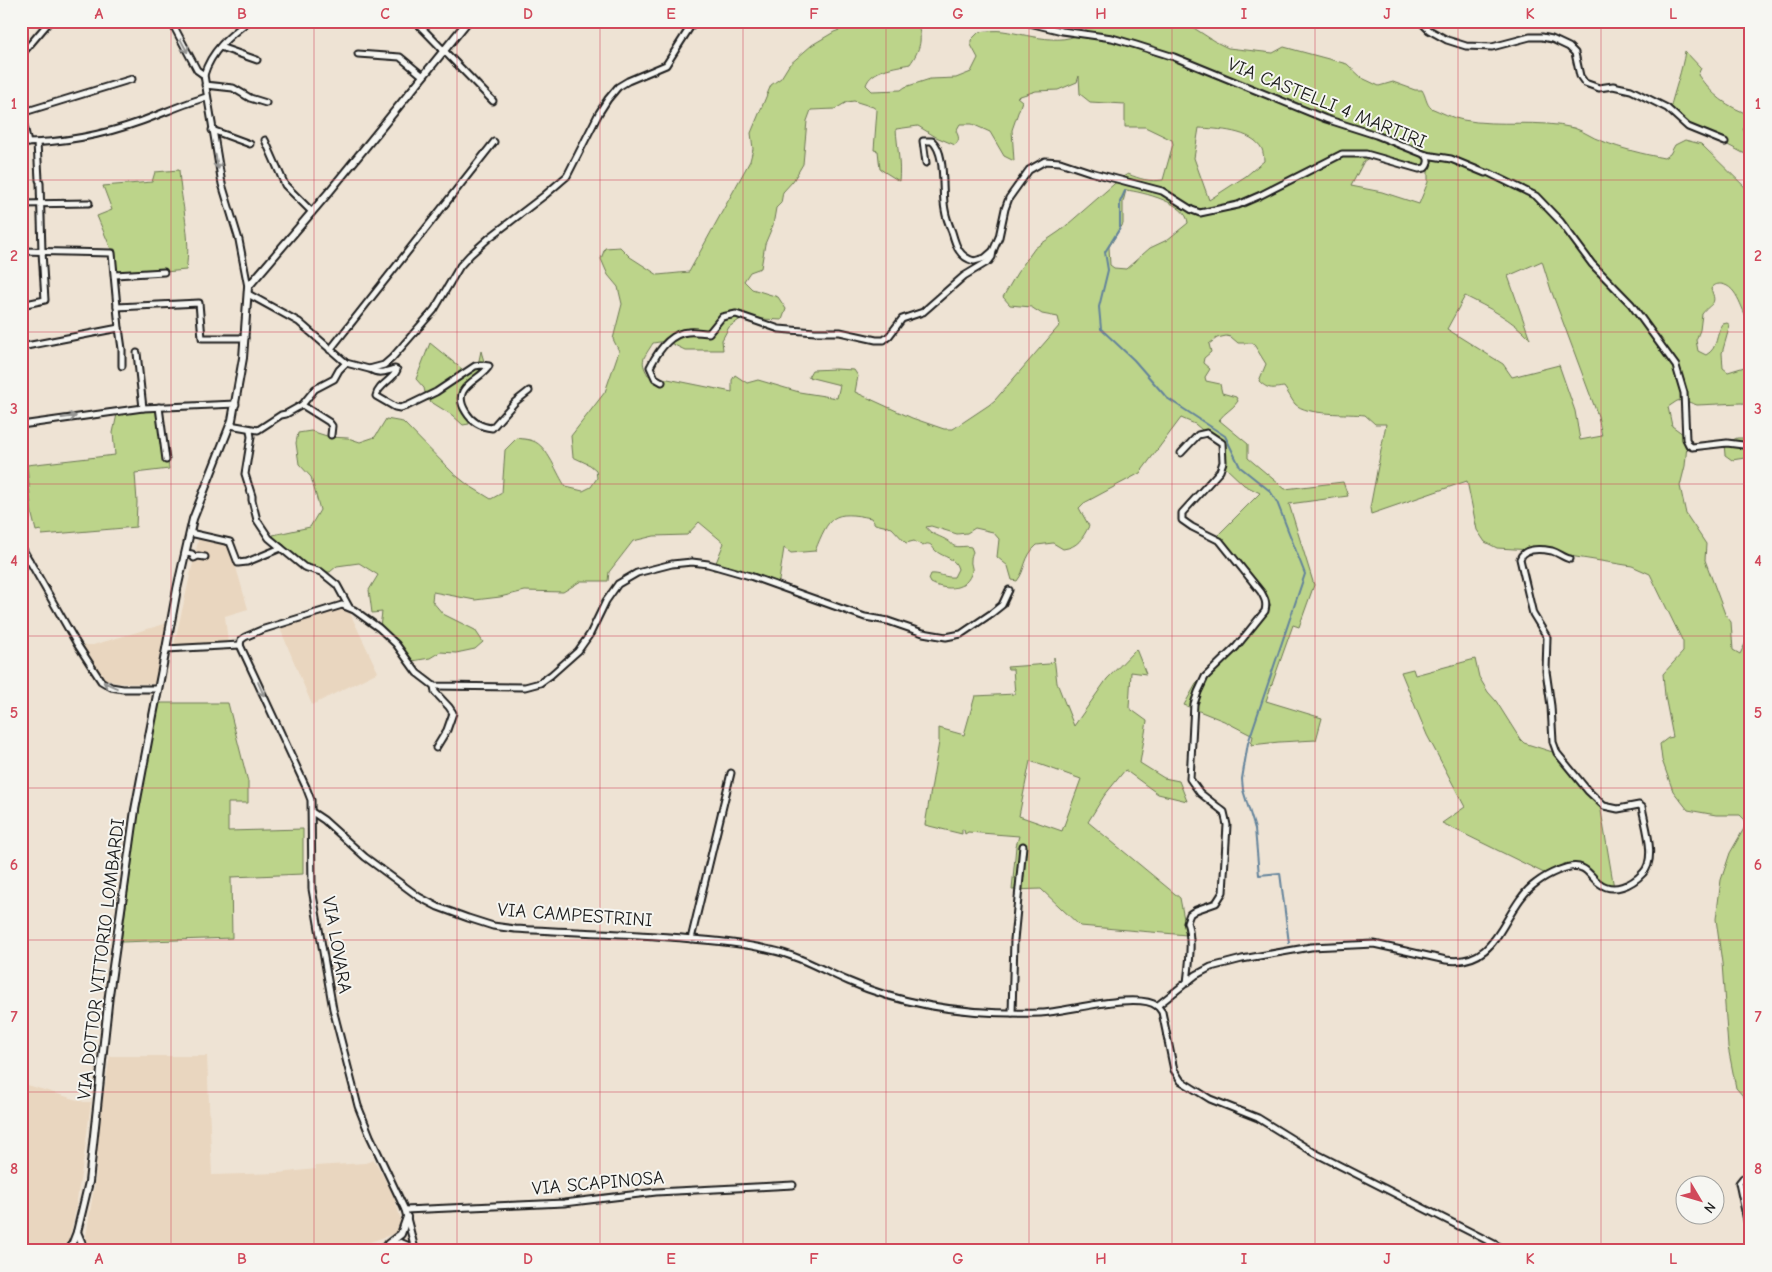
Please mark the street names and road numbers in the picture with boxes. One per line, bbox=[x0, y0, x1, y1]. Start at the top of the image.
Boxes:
street label: VIA CASTELLI 4 MARTIRI bbox=[1224, 53, 1430, 153]
street label: VIA DOTTOR VITTORIO LOMBARDI bbox=[73, 817, 129, 1101]
street label: VIA LOVARA bbox=[318, 895, 356, 995]
street label: VIA CAMPESTRINI bbox=[497, 899, 653, 931]
street label: VIA SCAPINOSA bbox=[531, 1166, 665, 1200]

